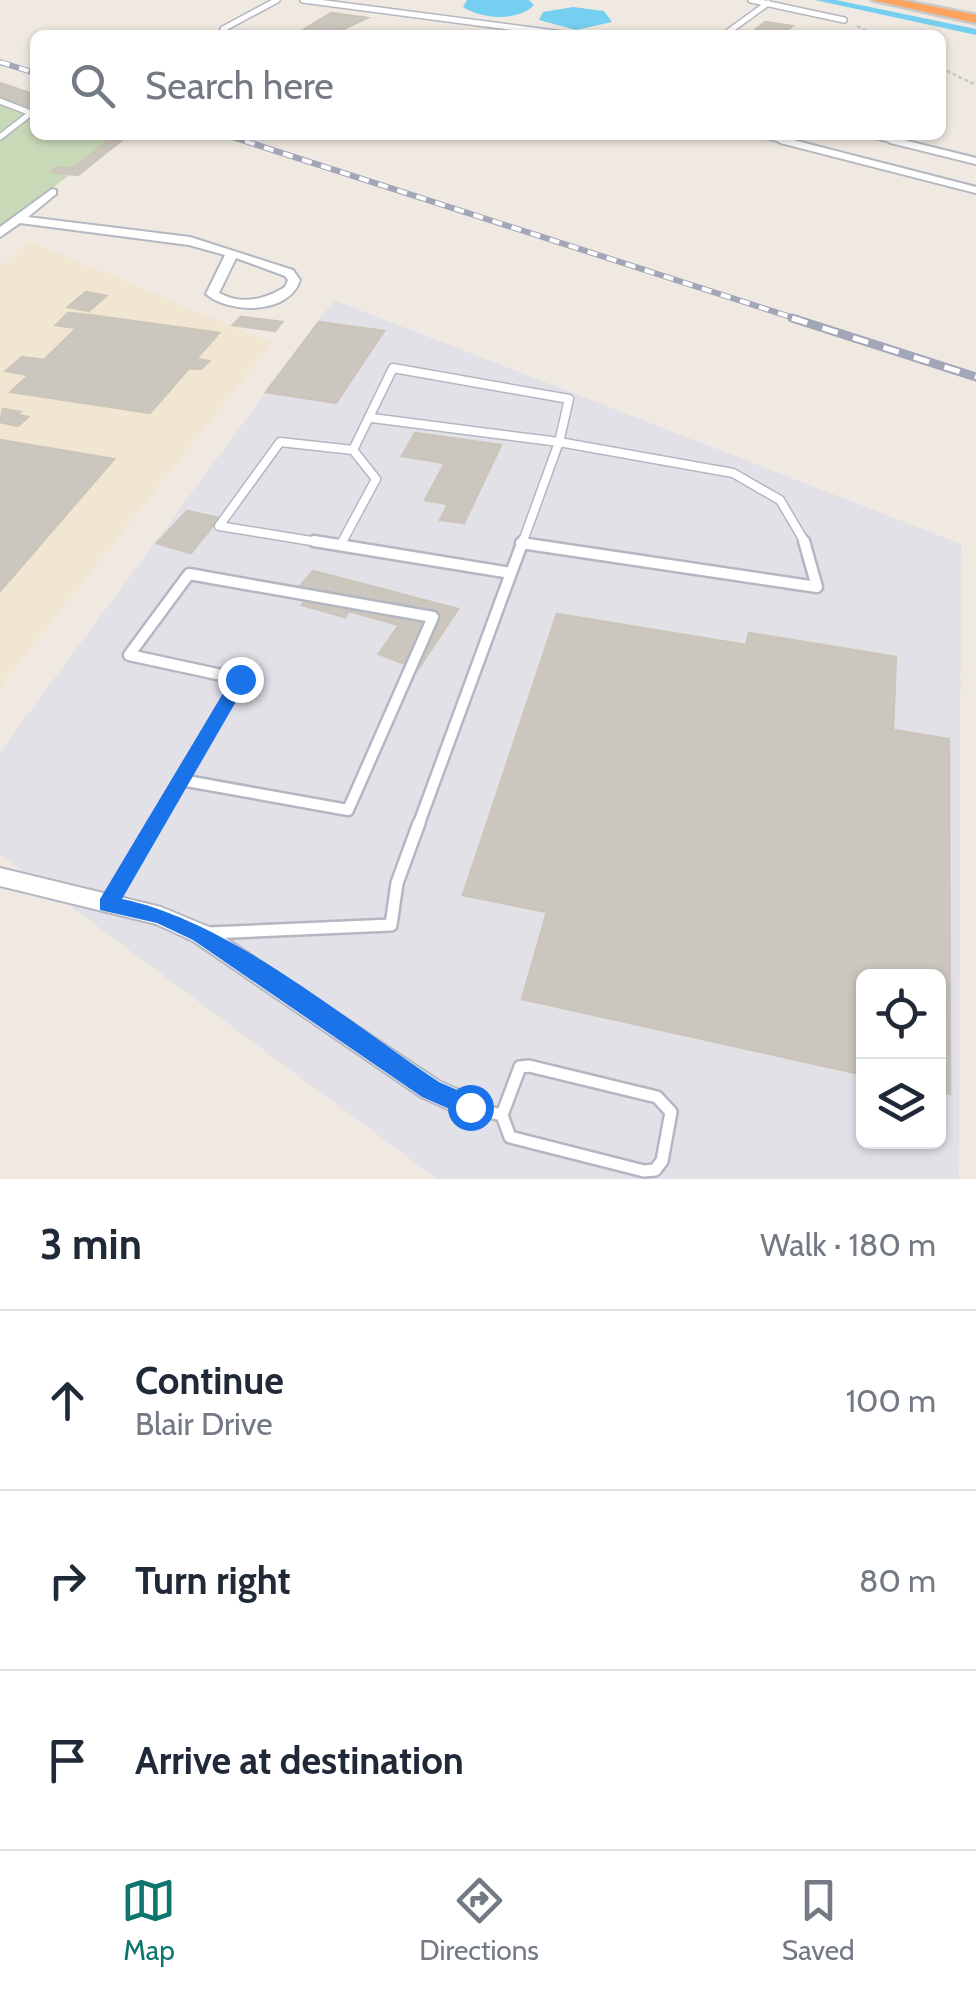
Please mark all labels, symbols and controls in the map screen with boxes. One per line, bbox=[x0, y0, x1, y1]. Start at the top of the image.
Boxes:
search box bbox=[30, 30, 946, 140]
icon: search bbox=[65, 58, 120, 113]
text: Search here bbox=[145, 62, 334, 109]
route end bbox=[218, 657, 264, 703]
map controls bbox=[856, 969, 946, 1149]
button: locate bbox=[856, 969, 946, 1059]
button: layers bbox=[856, 1059, 946, 1149]
route start bbox=[448, 1085, 494, 1131]
text: 3 min bbox=[40, 1218, 142, 1270]
text: Walk · 180 m bbox=[760, 1225, 936, 1264]
text: Continue bbox=[135, 1357, 284, 1404]
icon: ahead bbox=[40, 1373, 95, 1428]
text: 100 m bbox=[846, 1381, 936, 1420]
text: Blair Drive bbox=[135, 1404, 273, 1443]
icon: right bbox=[40, 1553, 95, 1608]
text: Turn right bbox=[135, 1557, 291, 1604]
text: 80 m bbox=[859, 1561, 936, 1600]
icon: arrive bbox=[40, 1733, 95, 1788]
text: Arrive at destination bbox=[135, 1737, 464, 1784]
tab: Map bbox=[121, 1873, 176, 1967]
tab: Directions bbox=[419, 1873, 539, 1967]
tab: Saved bbox=[782, 1873, 855, 1967]

